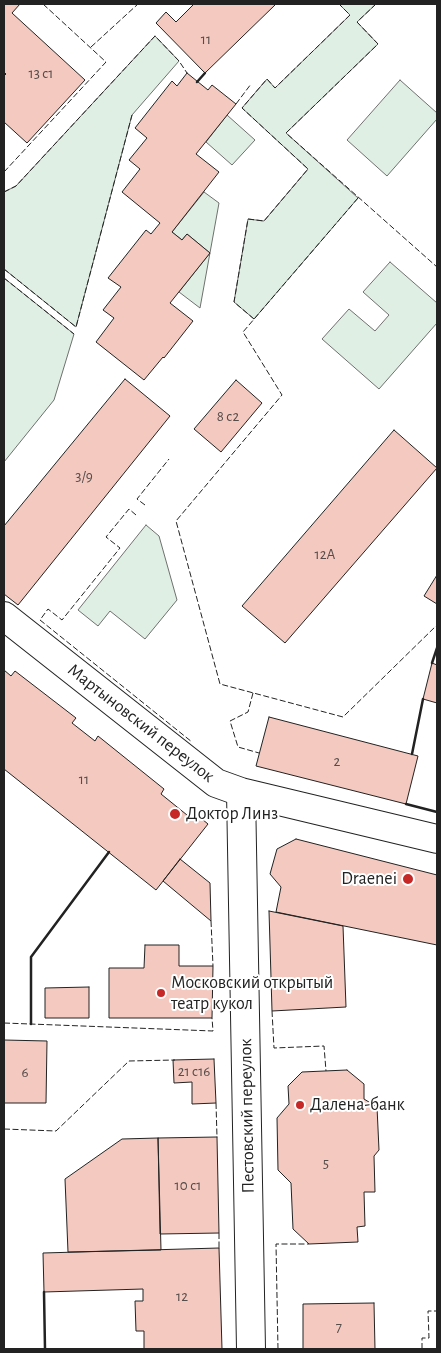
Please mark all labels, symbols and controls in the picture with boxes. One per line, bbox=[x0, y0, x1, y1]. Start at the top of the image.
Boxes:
house number: 11 bbox=[201, 30, 211, 48]
house number: 13 с1 bbox=[28, 64, 54, 82]
house number: 8 с2 bbox=[217, 407, 239, 425]
house number: 3/9 bbox=[75, 467, 93, 485]
house number: 12А bbox=[315, 545, 335, 563]
street label: Мартыновский переулок bbox=[63, 659, 219, 787]
house number: 2 bbox=[334, 752, 340, 770]
house number: 11 bbox=[79, 770, 89, 788]
place label: Доктор Линз bbox=[186, 803, 278, 825]
marker: Доктор Линз bbox=[168, 807, 182, 821]
place label: Draenei bbox=[341, 868, 397, 890]
marker: Draenei bbox=[401, 872, 415, 886]
place label: Московский открытый театр кукол bbox=[171, 972, 333, 1014]
marker: Московский открытый театр кукол bbox=[155, 987, 167, 999]
street label: Пестовский переулок bbox=[235, 1038, 259, 1194]
house number: 21 с16 bbox=[178, 1062, 210, 1080]
house number: 6 bbox=[21, 1063, 29, 1081]
place label: Далена-банк bbox=[310, 1094, 405, 1116]
marker: Далена-банк bbox=[294, 1099, 306, 1111]
house number: 5 bbox=[323, 1154, 329, 1172]
house number: 10 с1 bbox=[175, 1176, 201, 1194]
house number: 12 bbox=[176, 1287, 188, 1305]
house number: 7 bbox=[336, 1318, 342, 1336]

